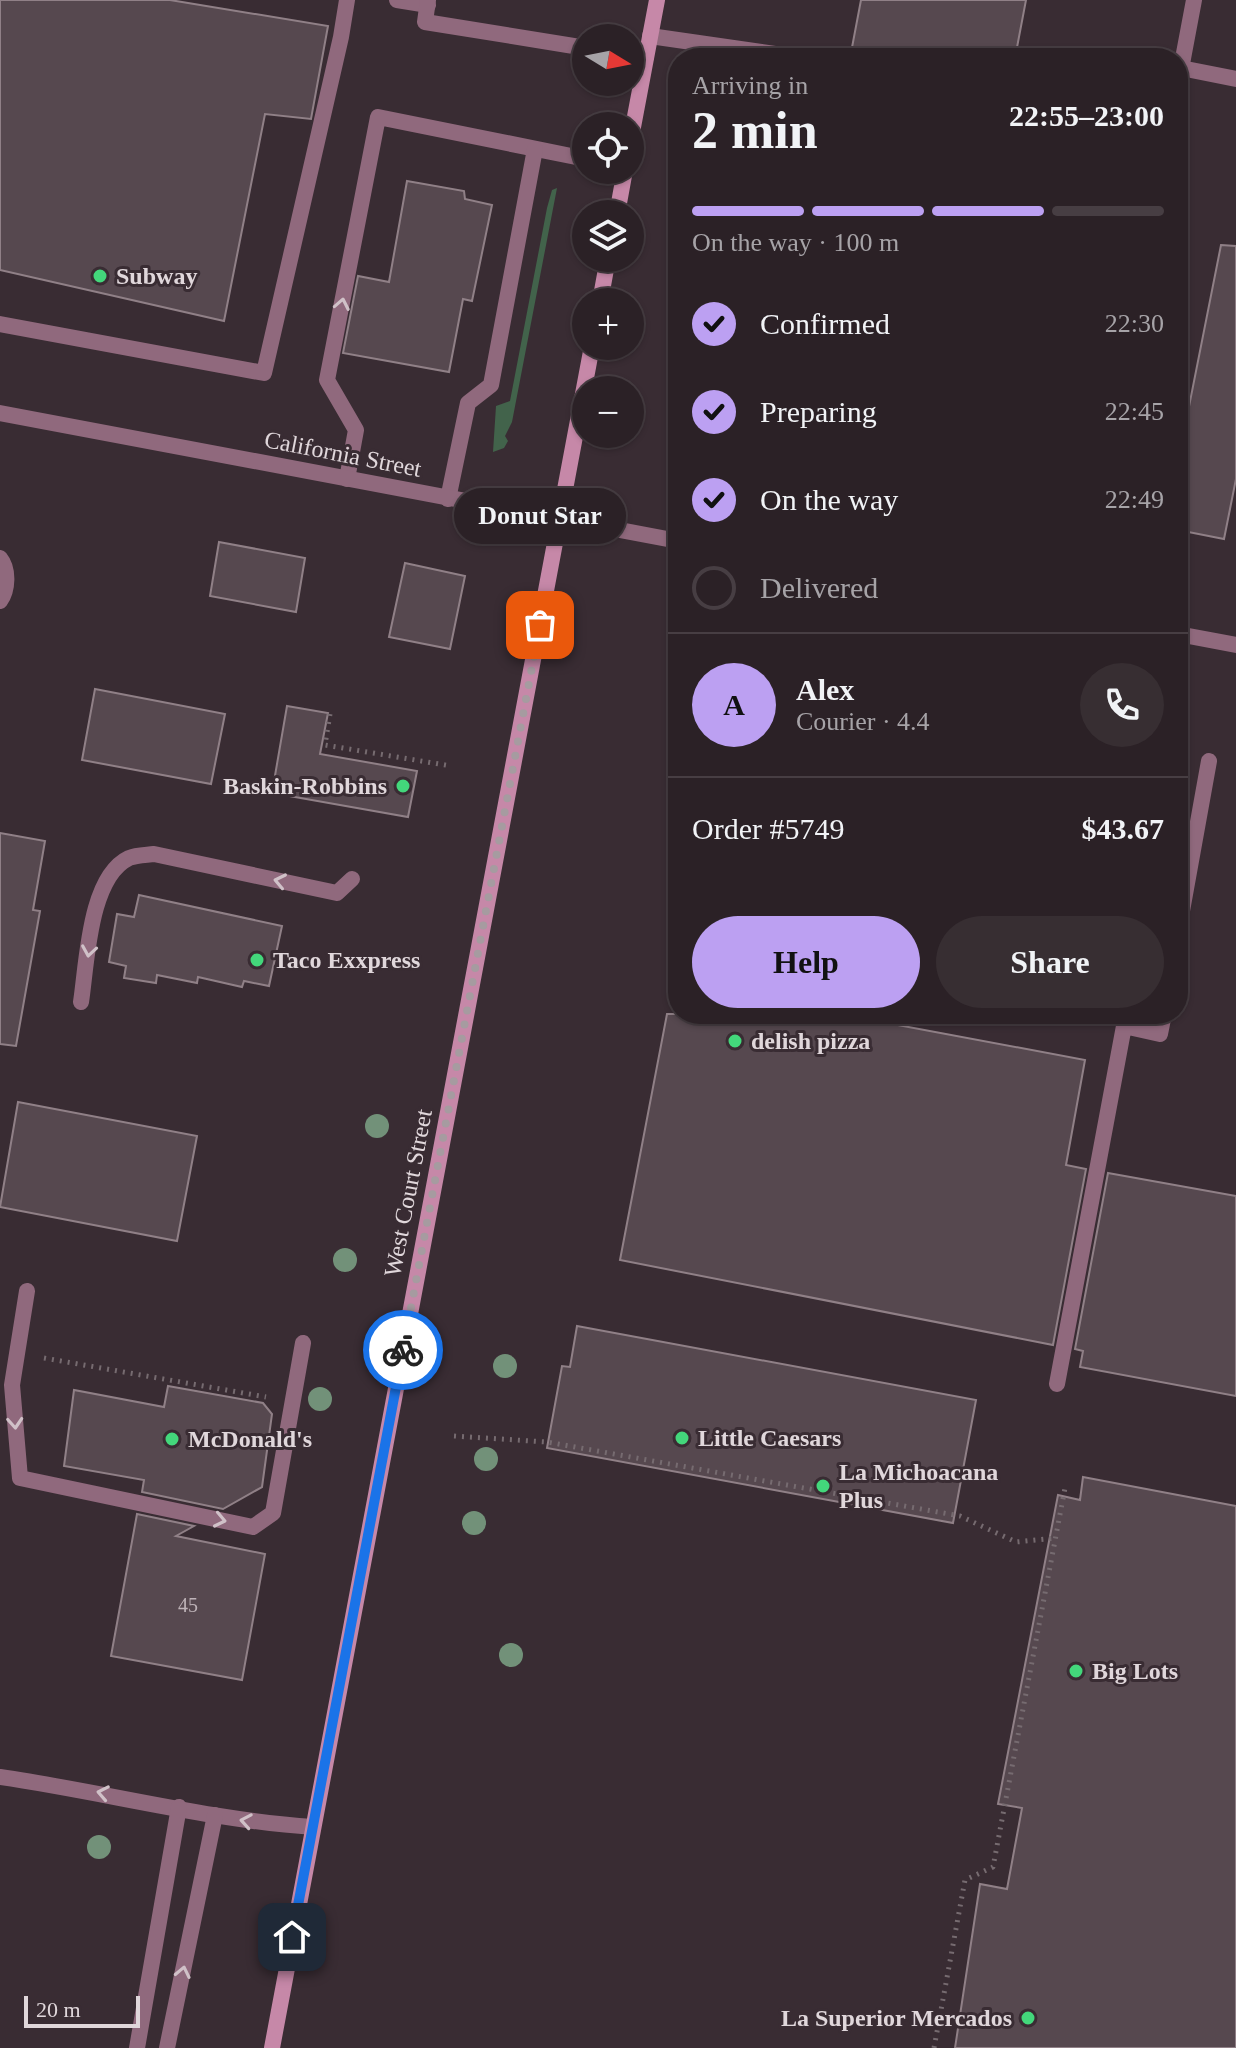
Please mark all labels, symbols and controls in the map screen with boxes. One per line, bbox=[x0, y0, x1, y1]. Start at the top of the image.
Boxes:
north arrow bbox=[572, 24, 644, 96]
map controls bbox=[572, 24, 644, 448]
text: Arriving in bbox=[692, 71, 808, 100]
text: 22:55–23:00 bbox=[1009, 99, 1164, 132]
text: 2 min bbox=[692, 102, 818, 159]
button: locate bbox=[572, 112, 644, 184]
button: layers bbox=[572, 200, 644, 272]
text: On the way · 100 m bbox=[692, 228, 899, 257]
place label: Subway bbox=[116, 263, 197, 289]
marker: Subway bbox=[91, 267, 109, 285]
button: + bbox=[572, 288, 644, 360]
one-way arrow bbox=[332, 297, 349, 311]
icon: check bbox=[692, 302, 736, 346]
text: Confirmed bbox=[760, 307, 890, 340]
text: 22:30 bbox=[1105, 309, 1164, 338]
button: − bbox=[572, 376, 644, 448]
icon: check bbox=[692, 390, 736, 434]
text: Preparing bbox=[760, 395, 877, 428]
text: 22:45 bbox=[1105, 397, 1164, 426]
street label: California Street bbox=[262, 426, 424, 482]
icon: check bbox=[692, 478, 736, 522]
text: On the way bbox=[760, 483, 898, 516]
text: 22:49 bbox=[1105, 485, 1164, 514]
callout: Donut Star bbox=[454, 489, 626, 545]
text: Donut Star bbox=[478, 501, 602, 530]
text: Delivered bbox=[760, 571, 878, 604]
pin bbox=[506, 591, 574, 659]
icon: bag bbox=[518, 603, 562, 647]
button: phone bbox=[1080, 663, 1164, 747]
text: Alex bbox=[796, 673, 854, 706]
text: A bbox=[723, 688, 745, 721]
text: Courier · 4.4 bbox=[796, 707, 930, 736]
place label: Baskin-Robbins bbox=[223, 773, 387, 799]
marker: Baskin-Robbins bbox=[394, 777, 412, 795]
text: Order #5749 bbox=[692, 812, 844, 845]
text: $43.67 bbox=[1082, 812, 1164, 845]
one-way arrow bbox=[274, 873, 288, 890]
button: Help bbox=[692, 916, 920, 1008]
button: Share bbox=[936, 916, 1164, 1008]
one-way arrow bbox=[81, 945, 98, 958]
place label: Taco Exxpress bbox=[273, 947, 420, 973]
marker: Taco Exxpress bbox=[248, 951, 266, 969]
place label: delish pizza bbox=[751, 1028, 870, 1054]
marker: delish pizza bbox=[726, 1032, 744, 1050]
street label: West Court Street bbox=[379, 1107, 437, 1279]
courier bbox=[363, 1310, 443, 1390]
icon: bike bbox=[381, 1328, 425, 1372]
one-way arrow bbox=[6, 1417, 23, 1430]
place label: Little Caesars bbox=[698, 1425, 841, 1451]
place label: McDonald's bbox=[188, 1426, 312, 1452]
marker: Little Caesars bbox=[673, 1429, 691, 1447]
marker: McDonald's bbox=[163, 1430, 181, 1448]
place label: La Michoacana Plus bbox=[839, 1459, 998, 1513]
marker: La Michoacana Plus bbox=[814, 1477, 832, 1495]
one-way arrow bbox=[213, 1511, 227, 1528]
house number: 45 bbox=[178, 1594, 198, 1616]
place label: Big Lots bbox=[1092, 1658, 1178, 1684]
marker: Big Lots bbox=[1067, 1662, 1085, 1680]
one-way arrow bbox=[97, 1785, 110, 1802]
one-way arrow bbox=[239, 1813, 253, 1830]
pin bbox=[258, 1903, 326, 1971]
icon: home bbox=[270, 1915, 314, 1959]
one-way arrow bbox=[174, 1965, 191, 1979]
scale bar bbox=[24, 1992, 140, 2028]
text: 20 m bbox=[36, 1997, 81, 2022]
place label: La Superior Mercados bbox=[781, 2005, 1012, 2031]
marker: La Superior Mercados bbox=[1019, 2009, 1037, 2027]

